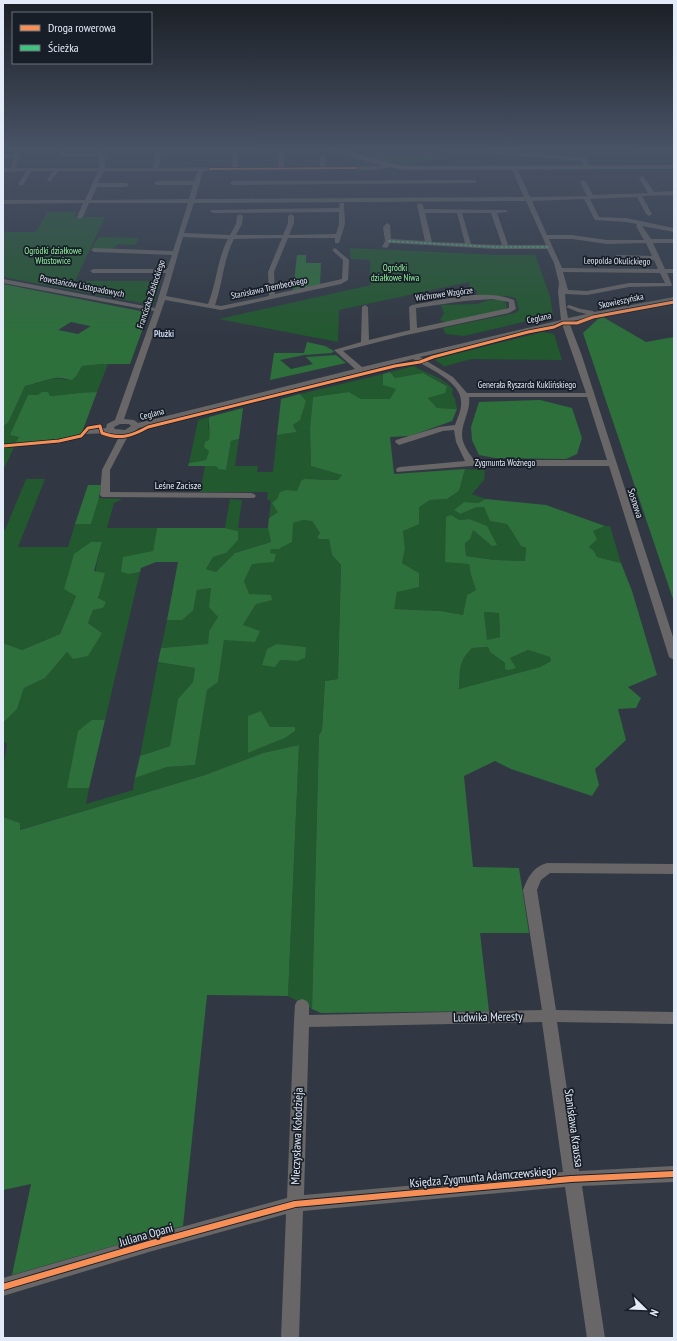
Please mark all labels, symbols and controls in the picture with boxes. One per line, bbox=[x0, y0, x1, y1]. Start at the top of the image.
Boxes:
legend bbox=[12, 12, 152, 64]
text: Droga rowerowa bbox=[48, 20, 116, 35]
text: Ścieżka bbox=[48, 40, 79, 55]
park label: Ogródki działkowe Włostowice bbox=[24, 245, 82, 266]
street label: Leopolda Okulickiego bbox=[584, 254, 651, 267]
street label: Franciszka Zabłockiego bbox=[134, 258, 167, 330]
park label: Ogródki działkowe Niwa bbox=[371, 262, 420, 283]
street label: Powstańców Listopadowych bbox=[39, 272, 125, 299]
street label: Stanisława Trembeckiego bbox=[230, 274, 308, 301]
street label: Wichrowe Wzgórze bbox=[414, 284, 474, 303]
street label: Skowieszyńska bbox=[597, 290, 645, 311]
street label: Ceglana bbox=[526, 309, 552, 325]
district label: Płużki bbox=[154, 328, 174, 339]
street label: Generała Ryszarda Kuklińskiego bbox=[478, 379, 576, 390]
street label: Ceglana bbox=[139, 405, 166, 422]
street label: Zygmunta Woźnego bbox=[475, 457, 535, 468]
street label: Leśne Zacisze bbox=[155, 479, 201, 492]
street label: Sosnowa bbox=[625, 487, 646, 520]
street label: Ludwika Meresty bbox=[453, 1008, 523, 1025]
street label: Mieczysława Kołodzieja bbox=[287, 1087, 306, 1185]
street label: Stanisława Kraussa bbox=[562, 1088, 587, 1168]
street label: Księdza Zygmunta Adamczewskiego bbox=[409, 1163, 557, 1190]
street label: Juliana Opani bbox=[116, 1220, 175, 1250]
north arrow bbox=[625, 1289, 665, 1329]
text: N bbox=[647, 1307, 662, 1318]

